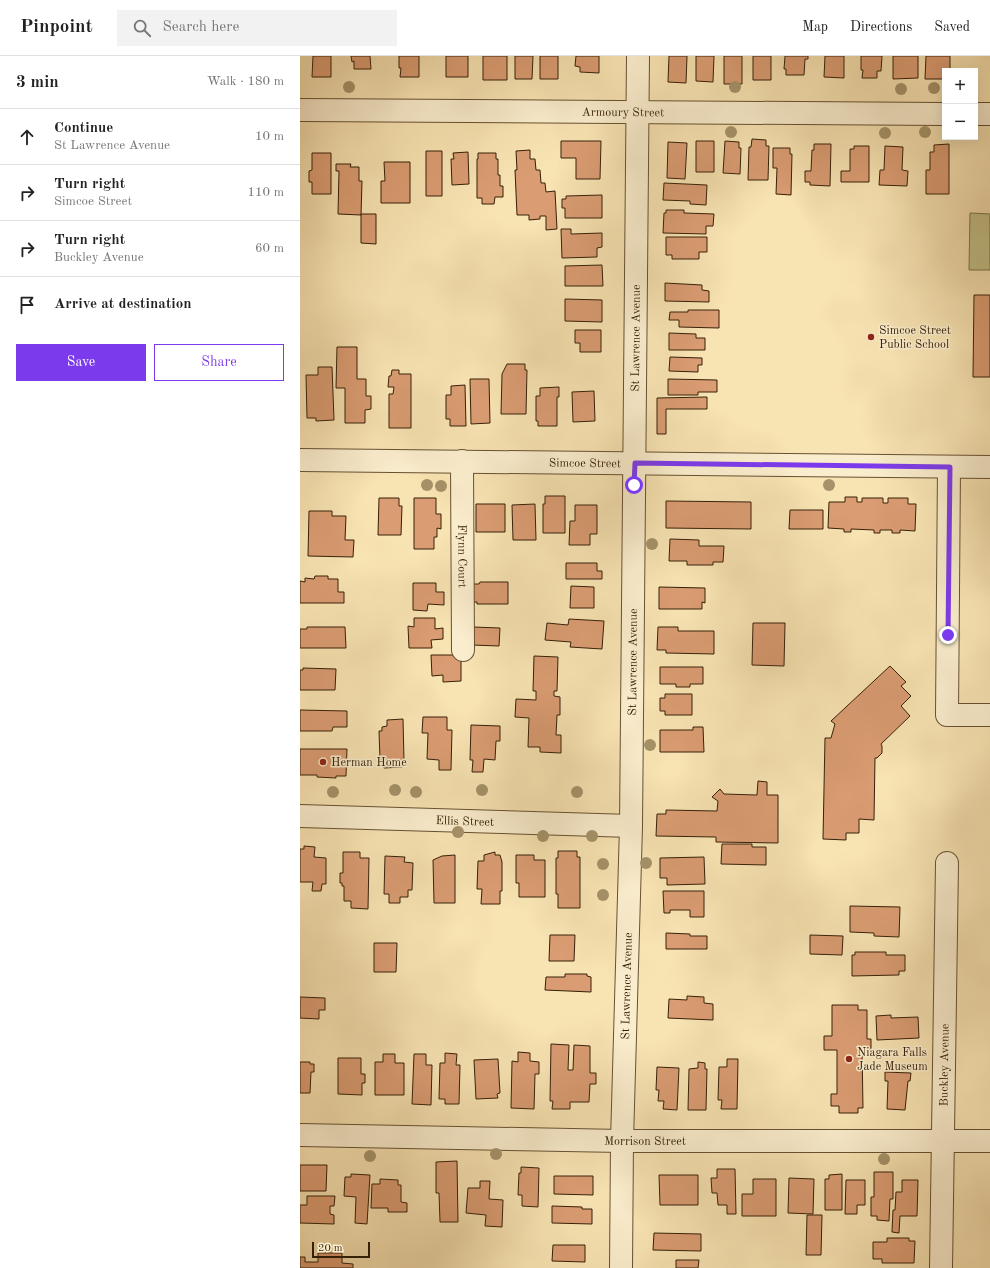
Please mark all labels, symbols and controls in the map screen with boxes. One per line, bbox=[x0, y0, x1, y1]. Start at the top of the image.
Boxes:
search box bbox=[117, 10, 397, 46]
icon: search bbox=[131, 17, 153, 39]
text: Pinpoint bbox=[20, 18, 93, 37]
text: Search here bbox=[163, 20, 239, 35]
text: Map bbox=[802, 20, 828, 34]
text: Directions bbox=[850, 20, 912, 34]
text: Saved bbox=[934, 20, 970, 34]
map controls bbox=[942, 68, 978, 140]
button: + bbox=[942, 68, 978, 104]
text: 3 min bbox=[16, 74, 59, 91]
text: Walk · 180 m bbox=[207, 75, 284, 88]
button: − bbox=[942, 104, 978, 140]
street label: Armoury Street bbox=[582, 107, 664, 119]
text: Continue bbox=[54, 121, 113, 136]
icon: ahead bbox=[16, 126, 38, 148]
text: 10 m bbox=[255, 130, 284, 143]
text: St Lawrence Avenue bbox=[54, 139, 170, 152]
text: Turn right bbox=[54, 177, 125, 192]
icon: right bbox=[16, 182, 38, 204]
text: 110 m bbox=[247, 186, 284, 199]
text: Simcoe Street bbox=[54, 195, 132, 208]
text: Turn right bbox=[54, 233, 125, 248]
icon: right bbox=[16, 238, 38, 260]
text: 60 m bbox=[255, 242, 284, 255]
text: Buckley Avenue bbox=[54, 251, 144, 264]
street label: St Lawrence Avenue bbox=[630, 284, 643, 392]
icon: arrive bbox=[16, 294, 38, 316]
text: Arrive at destination bbox=[54, 297, 192, 312]
place label: Simcoe Street Public School bbox=[879, 325, 951, 351]
marker: Simcoe Street Public School bbox=[866, 332, 876, 342]
button: Save bbox=[16, 344, 146, 381]
button: Share bbox=[154, 344, 284, 381]
street label: Simcoe Street bbox=[549, 458, 621, 470]
route start bbox=[625, 476, 643, 494]
street label: Flynn Court bbox=[455, 524, 468, 588]
street label: St Lawrence Avenue bbox=[627, 608, 640, 716]
route end bbox=[939, 626, 957, 644]
marker: Herman Home bbox=[318, 757, 328, 767]
place label: Herman Home bbox=[331, 757, 407, 769]
street label: Ellis Street bbox=[435, 815, 494, 829]
street label: St Lawrence Avenue bbox=[620, 932, 635, 1040]
street label: Buckley Avenue bbox=[938, 1023, 952, 1107]
place label: Niagara Falls Jade Museum bbox=[857, 1047, 928, 1073]
marker: Niagara Falls Jade Museum bbox=[844, 1054, 854, 1064]
street label: Morrison Street bbox=[604, 1136, 686, 1148]
scale bar bbox=[312, 1240, 370, 1259]
text: 20 m bbox=[318, 1243, 343, 1254]

